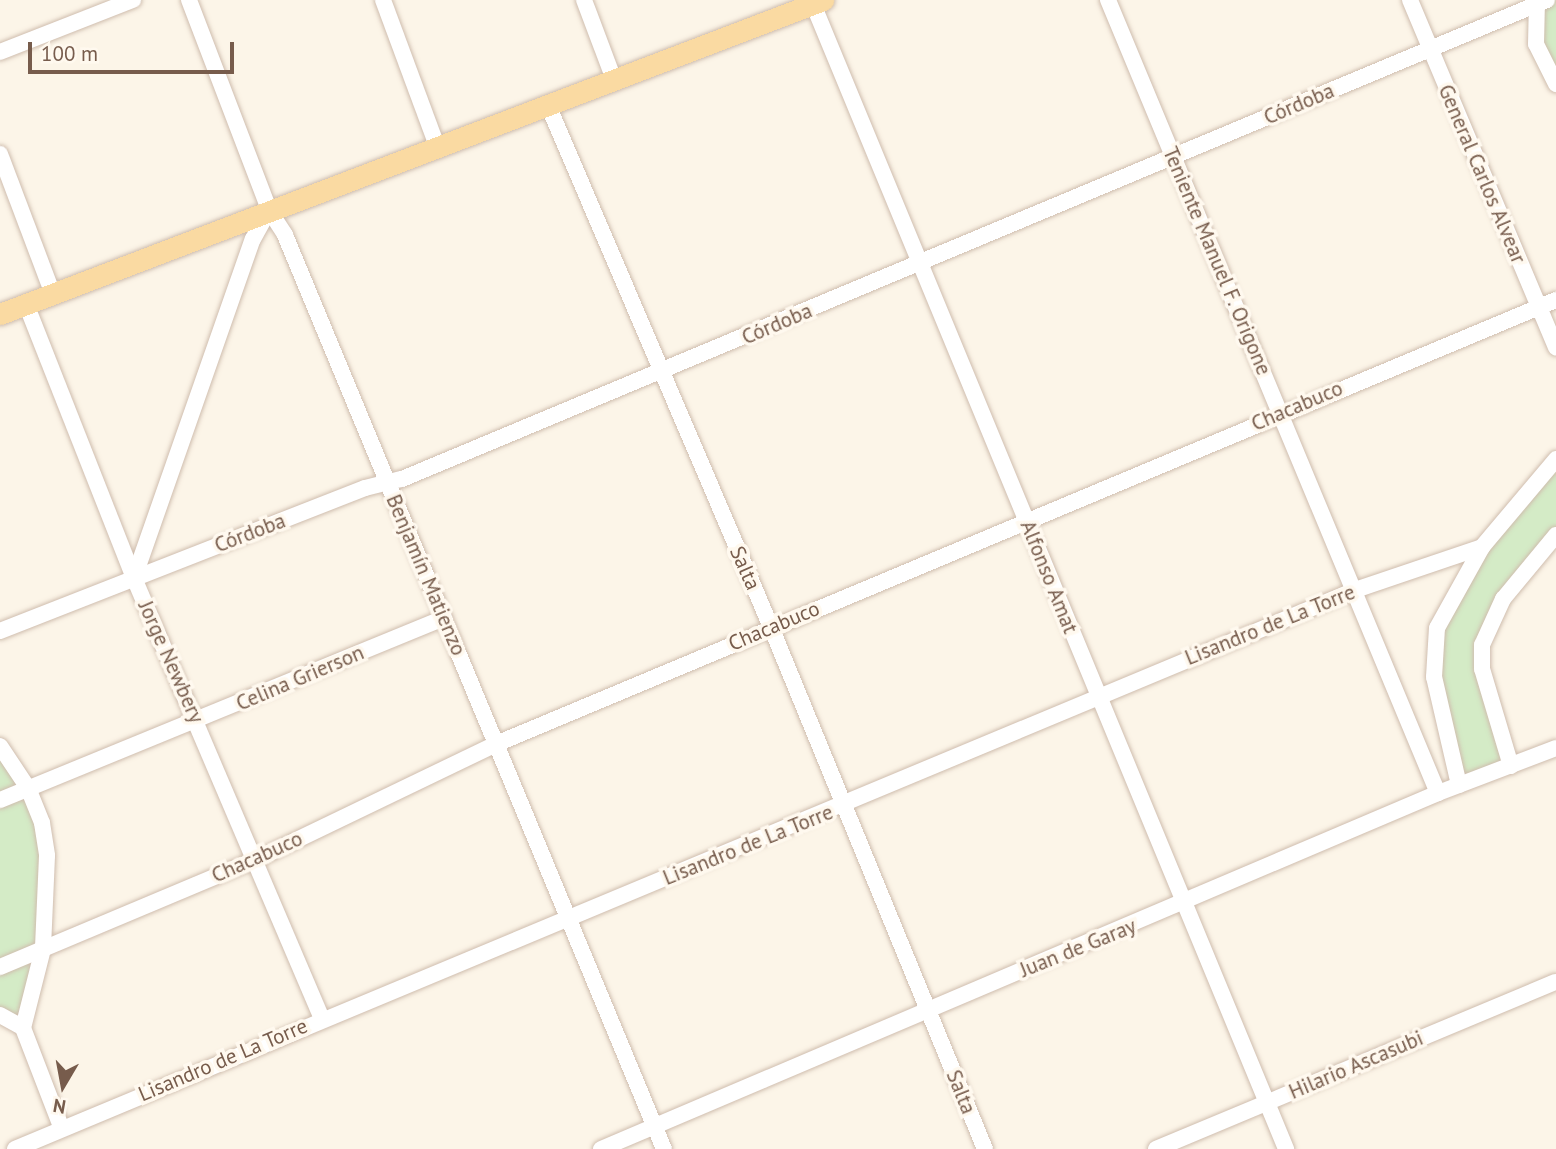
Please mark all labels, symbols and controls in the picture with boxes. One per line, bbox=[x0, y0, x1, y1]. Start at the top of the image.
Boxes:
scale bar bbox=[32, 28, 238, 72]
text: 100 m bbox=[41, 40, 98, 67]
street label: Córdoba bbox=[1260, 78, 1338, 130]
street label: General Carlos Alvear bbox=[1433, 80, 1531, 268]
street label: Teniente Manuel F. Origone bbox=[1157, 142, 1277, 380]
street label: Córdoba bbox=[738, 298, 816, 350]
street label: Chacabuco bbox=[1248, 376, 1346, 436]
street label: Benjamín Matienzo bbox=[381, 491, 471, 659]
street label: Córdoba bbox=[211, 508, 289, 558]
street label: Alfonso Amat bbox=[1015, 517, 1083, 637]
street label: Salta bbox=[724, 542, 766, 594]
street label: Lisandro de La Torre bbox=[1181, 579, 1359, 671]
street label: Chacabuco bbox=[725, 596, 823, 656]
street label: Jorge Newbery bbox=[133, 597, 209, 727]
street label: Celina Grierson bbox=[232, 640, 368, 716]
street label: Lisandro de La Torre bbox=[659, 799, 837, 891]
street label: Chacabuco bbox=[208, 826, 306, 888]
street label: Juan de Garay bbox=[1016, 913, 1140, 983]
street label: Lisandro de La Torre bbox=[134, 1013, 312, 1107]
street label: Hilario Ascasubi bbox=[1285, 1025, 1427, 1105]
north arrow bbox=[28, 1051, 98, 1121]
street label: Salta bbox=[941, 1066, 981, 1118]
text: N bbox=[51, 1094, 68, 1120]

